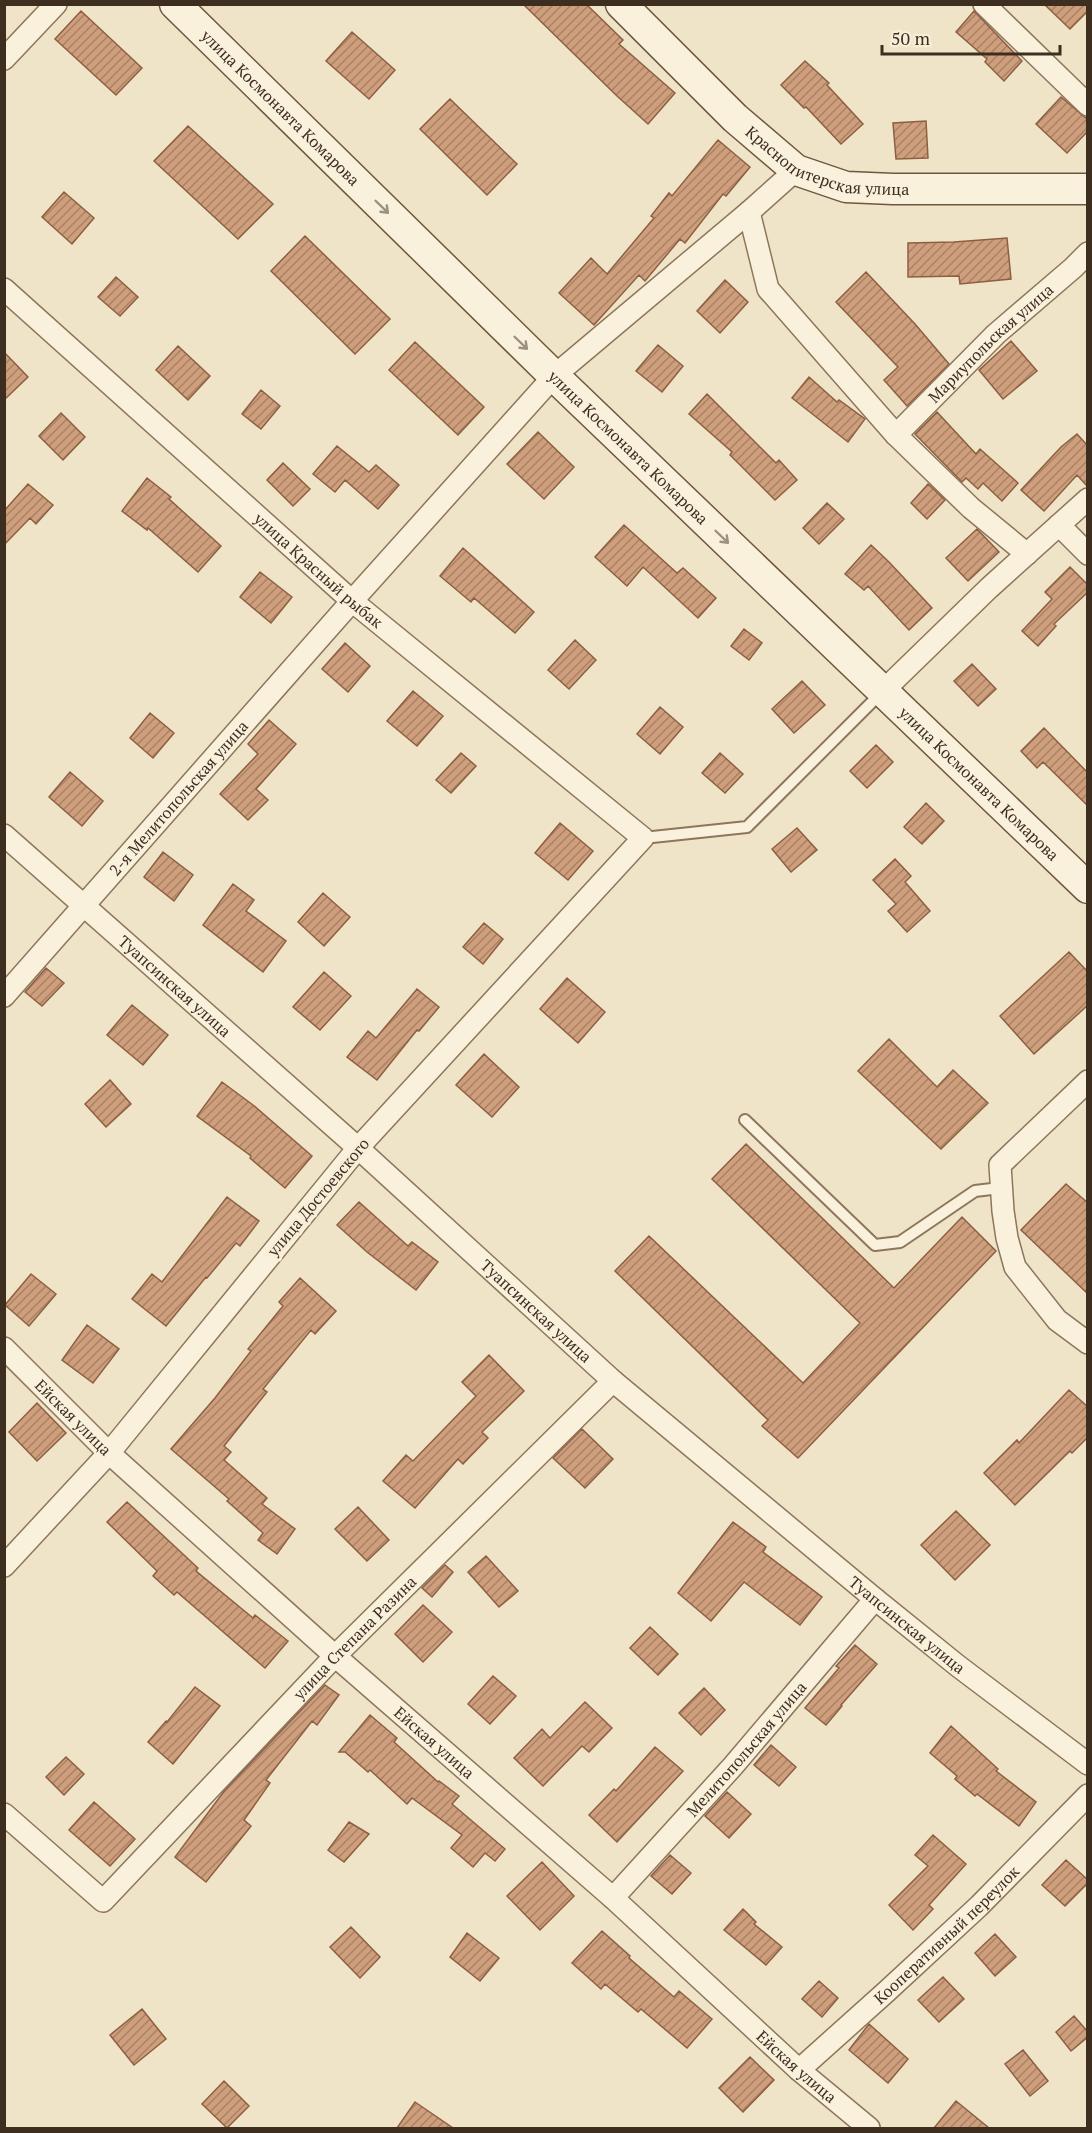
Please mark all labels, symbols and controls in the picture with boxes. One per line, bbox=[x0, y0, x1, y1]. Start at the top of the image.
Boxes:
scale bar bbox=[882, 18, 1060, 56]
street label: улица Космонавта Комарова bbox=[196, 24, 365, 190]
text: 50 m bbox=[891, 26, 931, 50]
street label: Краснопитерская улица bbox=[741, 121, 909, 200]
one-way arrow bbox=[374, 200, 389, 214]
street label: Мариупольская улица bbox=[923, 279, 1058, 407]
one-way arrow bbox=[513, 336, 528, 351]
street label: улица Космонавта Комарова bbox=[543, 365, 713, 529]
street label: улица Красный рыбак bbox=[249, 507, 388, 633]
one-way arrow bbox=[715, 529, 730, 544]
street label: улица Космонавта Комарова bbox=[894, 701, 1064, 866]
street label: 2-я Мелитопольская улица bbox=[104, 716, 253, 880]
street label: Туапсинская улица bbox=[114, 930, 236, 1042]
street label: улица Достоевского bbox=[261, 1133, 374, 1262]
street label: Туапсинская улица bbox=[476, 1254, 597, 1367]
street label: Ейская улица bbox=[30, 1374, 116, 1460]
street label: улица Степана Разина bbox=[288, 1571, 421, 1705]
street label: Туапсинская улица bbox=[844, 1571, 970, 1679]
street label: Мелитопольская улица bbox=[681, 1677, 811, 1821]
street label: Ейская улица bbox=[389, 1701, 479, 1784]
street label: Кооперативный переулок bbox=[869, 1860, 1024, 2009]
street label: Ейская улица bbox=[752, 2025, 841, 2108]

